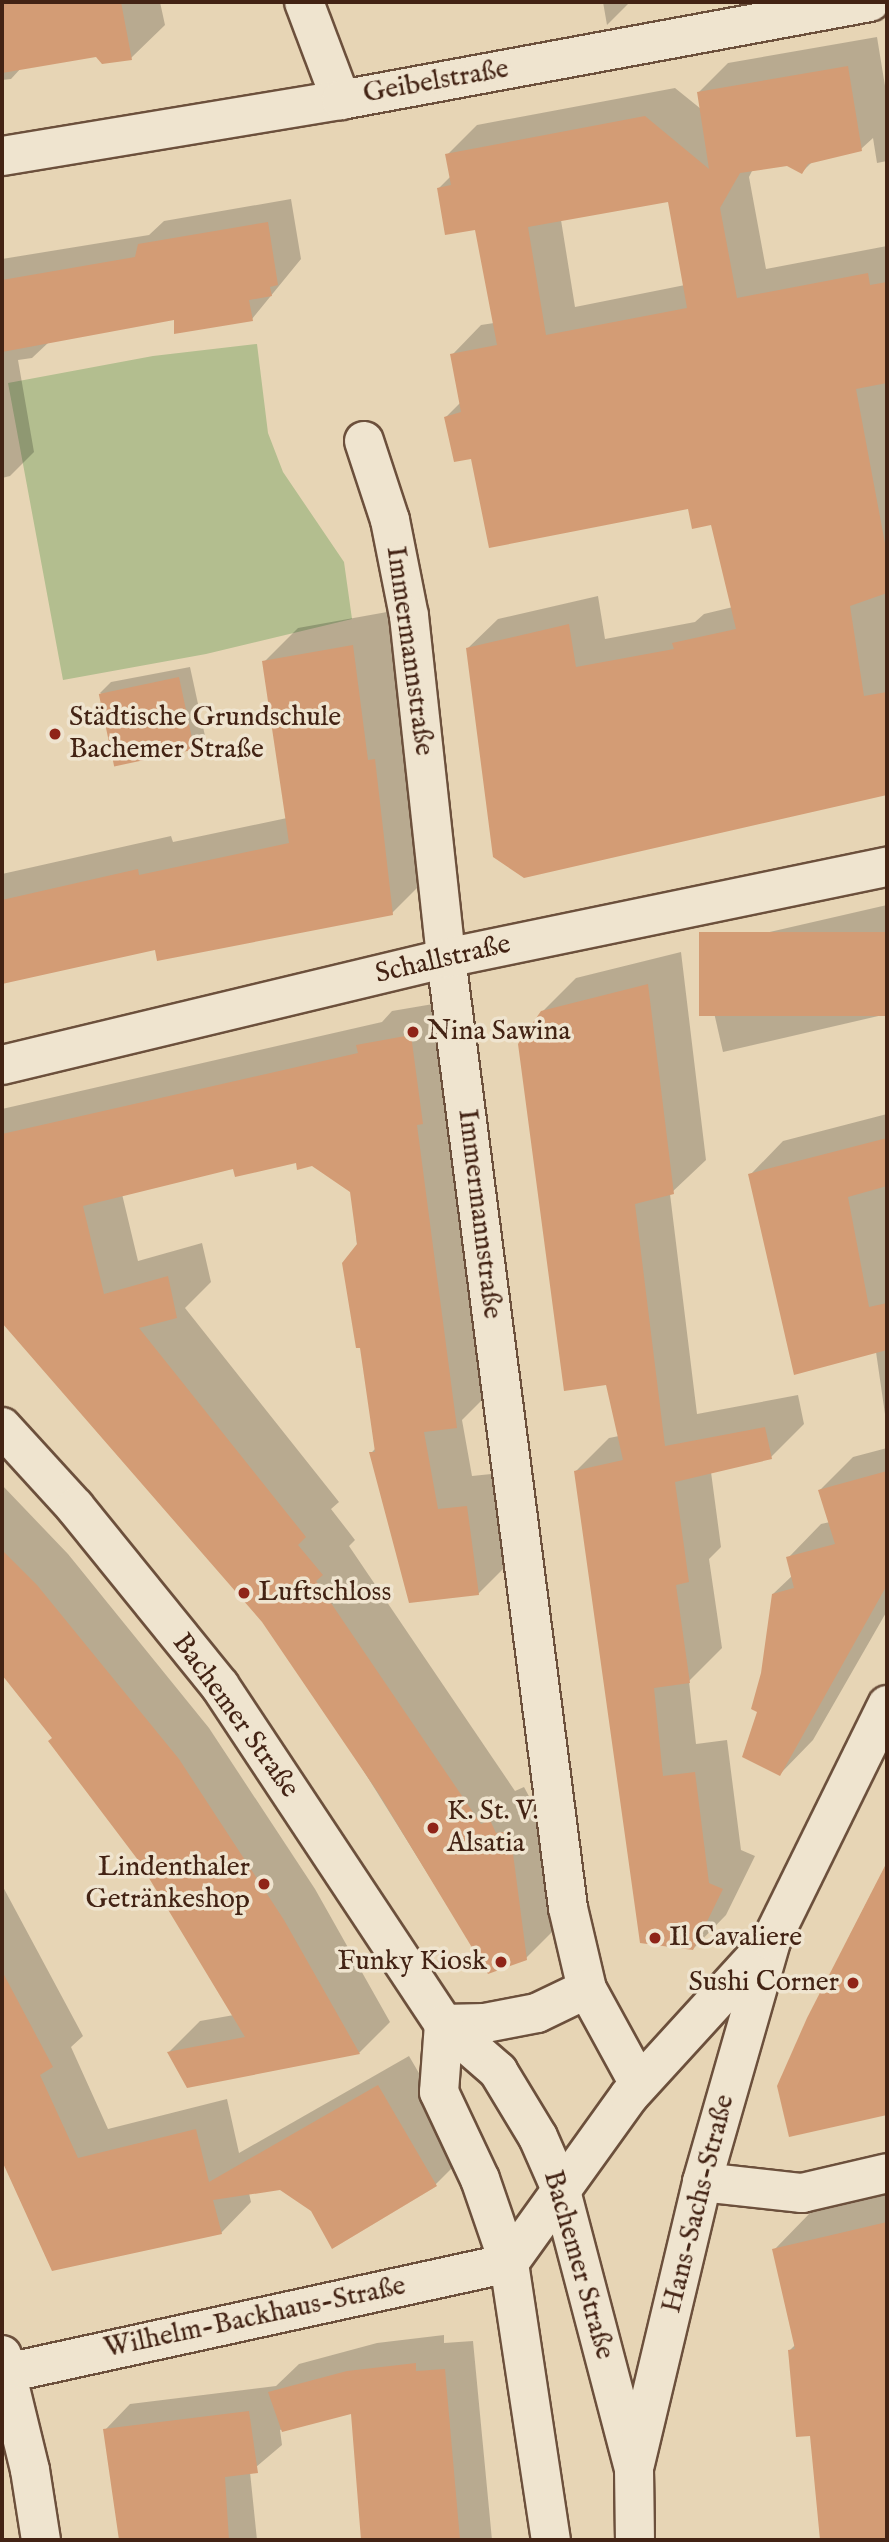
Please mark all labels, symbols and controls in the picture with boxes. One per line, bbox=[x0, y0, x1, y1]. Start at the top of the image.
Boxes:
street label: Geibelstraße bbox=[361, 53, 511, 111]
street label: Immermannstraße bbox=[378, 544, 440, 758]
place label: Städtische Grundschule Bachemer Straße bbox=[69, 701, 341, 767]
marker: Städtische Grundschule Bachemer Straße bbox=[47, 726, 63, 742]
street label: Schallstraße bbox=[372, 928, 514, 992]
place label: Nina Sawina bbox=[427, 1015, 571, 1049]
marker: Nina Sawina bbox=[405, 1024, 421, 1040]
street label: Immermannstraße bbox=[449, 1107, 509, 1321]
place label: Luftschloss bbox=[258, 1576, 391, 1610]
marker: Luftschloss bbox=[236, 1585, 252, 1601]
street label: Bachemer Straße bbox=[164, 1627, 306, 1805]
place label: K. St. V. Alsatia bbox=[447, 1795, 538, 1861]
marker: K. St. V. Alsatia bbox=[425, 1820, 441, 1836]
place label: Lindenthaler Getränkeshop bbox=[85, 1851, 250, 1917]
marker: Lindenthaler Getränkeshop bbox=[256, 1876, 272, 1892]
place label: Il Cavaliere bbox=[669, 1921, 802, 1955]
marker: Il Cavaliere bbox=[647, 1930, 663, 1946]
place label: Funky Kiosk bbox=[338, 1945, 487, 1979]
marker: Funky Kiosk bbox=[493, 1954, 509, 1970]
place label: Sushi Corner bbox=[688, 1966, 839, 2000]
marker: Sushi Corner bbox=[845, 1975, 861, 1991]
street label: Hans-Sachs-Straße bbox=[656, 2091, 742, 2317]
street label: Bachemer Straße bbox=[535, 2167, 621, 2363]
street label: Wilhelm-Backhaus-Straße bbox=[101, 2270, 409, 2366]

